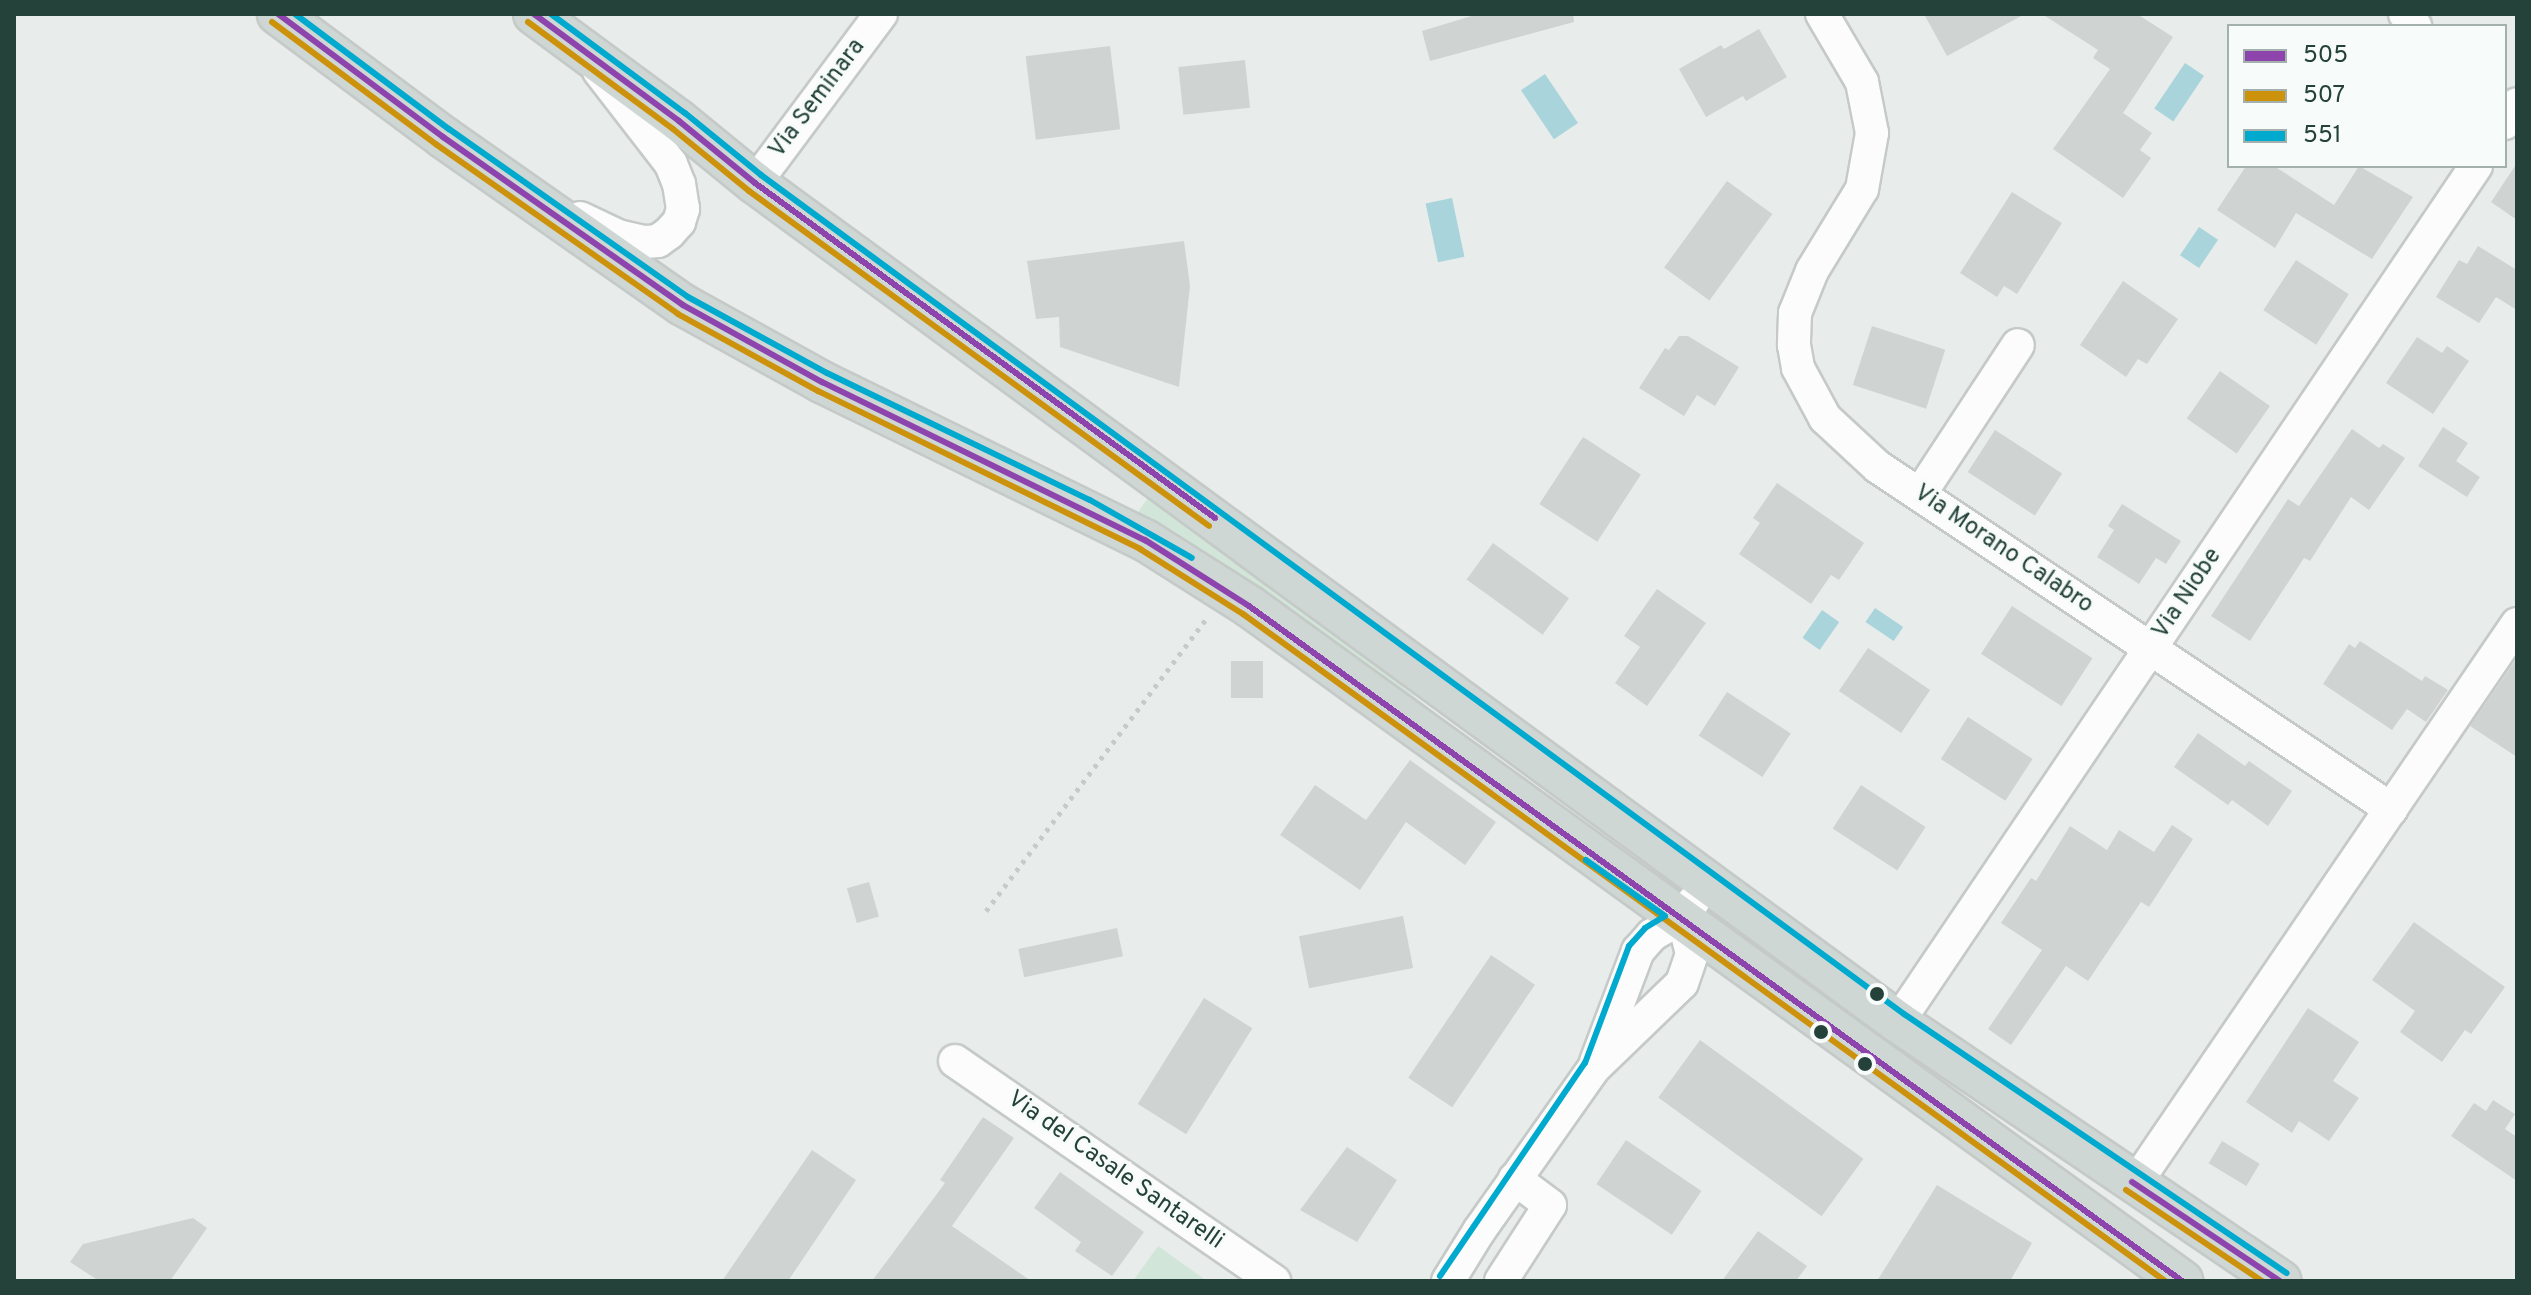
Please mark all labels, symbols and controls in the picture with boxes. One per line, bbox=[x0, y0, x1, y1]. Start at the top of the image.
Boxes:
legend bbox=[2227, 24, 2507, 168]
street label: Via Seminara bbox=[764, 34, 872, 164]
text: 505 bbox=[2303, 41, 2348, 71]
text: 507 bbox=[2303, 81, 2345, 111]
text: 551 bbox=[2303, 121, 2342, 151]
street label: Via Morano Calabro bbox=[1908, 479, 2098, 621]
street label: Via Niobe bbox=[2147, 543, 2229, 645]
unlabelled marker bbox=[1869, 986, 1885, 1002]
unlabelled marker bbox=[1813, 1024, 1829, 1040]
unlabelled marker bbox=[1857, 1056, 1873, 1072]
street label: Via del Casale Santarelli bbox=[1001, 1085, 1229, 1257]

